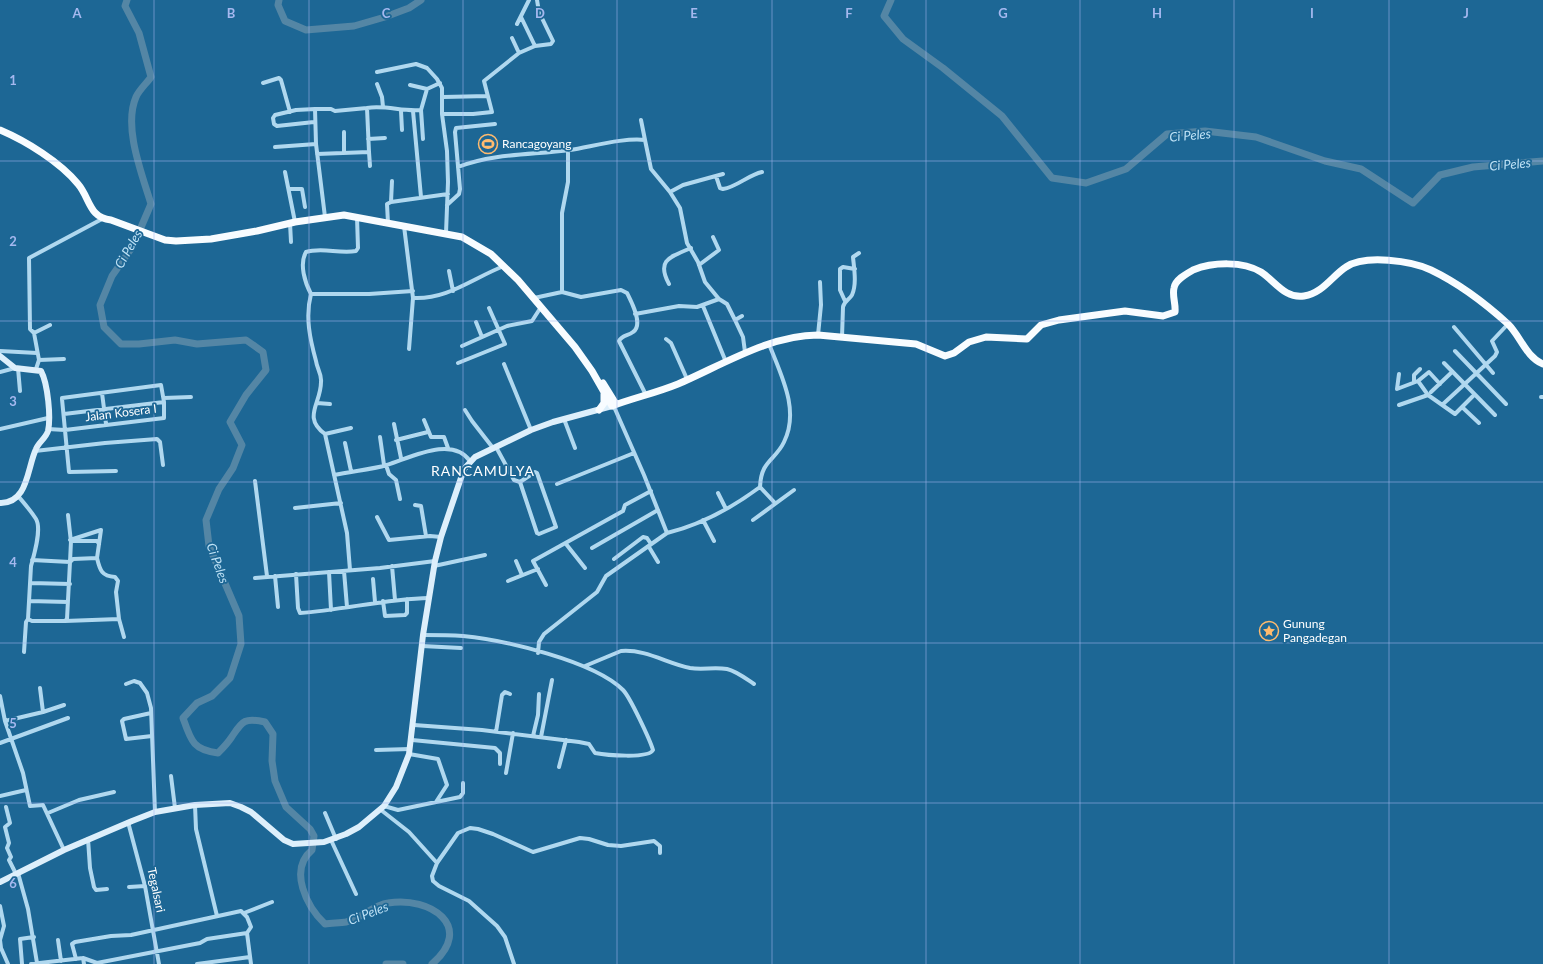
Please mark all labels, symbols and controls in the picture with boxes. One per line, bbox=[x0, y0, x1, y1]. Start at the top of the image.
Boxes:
text: A bbox=[71, 5, 82, 21]
text: B bbox=[227, 5, 236, 21]
text: C bbox=[382, 5, 391, 21]
text: D bbox=[535, 5, 545, 21]
text: E bbox=[690, 5, 698, 21]
text: F bbox=[845, 5, 853, 21]
text: G bbox=[998, 5, 1008, 21]
text: H bbox=[1152, 5, 1162, 21]
text: I bbox=[1310, 5, 1314, 21]
text: J bbox=[1463, 5, 1469, 21]
text: 1 bbox=[9, 72, 17, 88]
water label: Ci Peles bbox=[1169, 125, 1211, 145]
sports icon: Rancagoyang bbox=[477, 133, 499, 155]
place label: Rancagoyang bbox=[502, 136, 572, 151]
water label: Ci Peles bbox=[1489, 154, 1531, 174]
water label: Ci Peles bbox=[111, 227, 145, 271]
text: 2 bbox=[9, 233, 17, 249]
text: 3 bbox=[9, 393, 17, 409]
street label: Jalan Kosera I bbox=[84, 401, 158, 424]
district label: RANCAMULYA bbox=[431, 462, 535, 479]
water label: Ci Peles bbox=[203, 541, 233, 585]
text: 4 bbox=[9, 554, 17, 570]
place label: Gunung Pangadegan bbox=[1283, 616, 1347, 645]
place icon: Gunung Pangadegan bbox=[1258, 620, 1280, 642]
text: 5 bbox=[9, 715, 17, 731]
street label: Tegalsari bbox=[144, 866, 169, 914]
text: 6 bbox=[9, 875, 17, 891]
water label: Ci Peles bbox=[346, 898, 390, 928]

